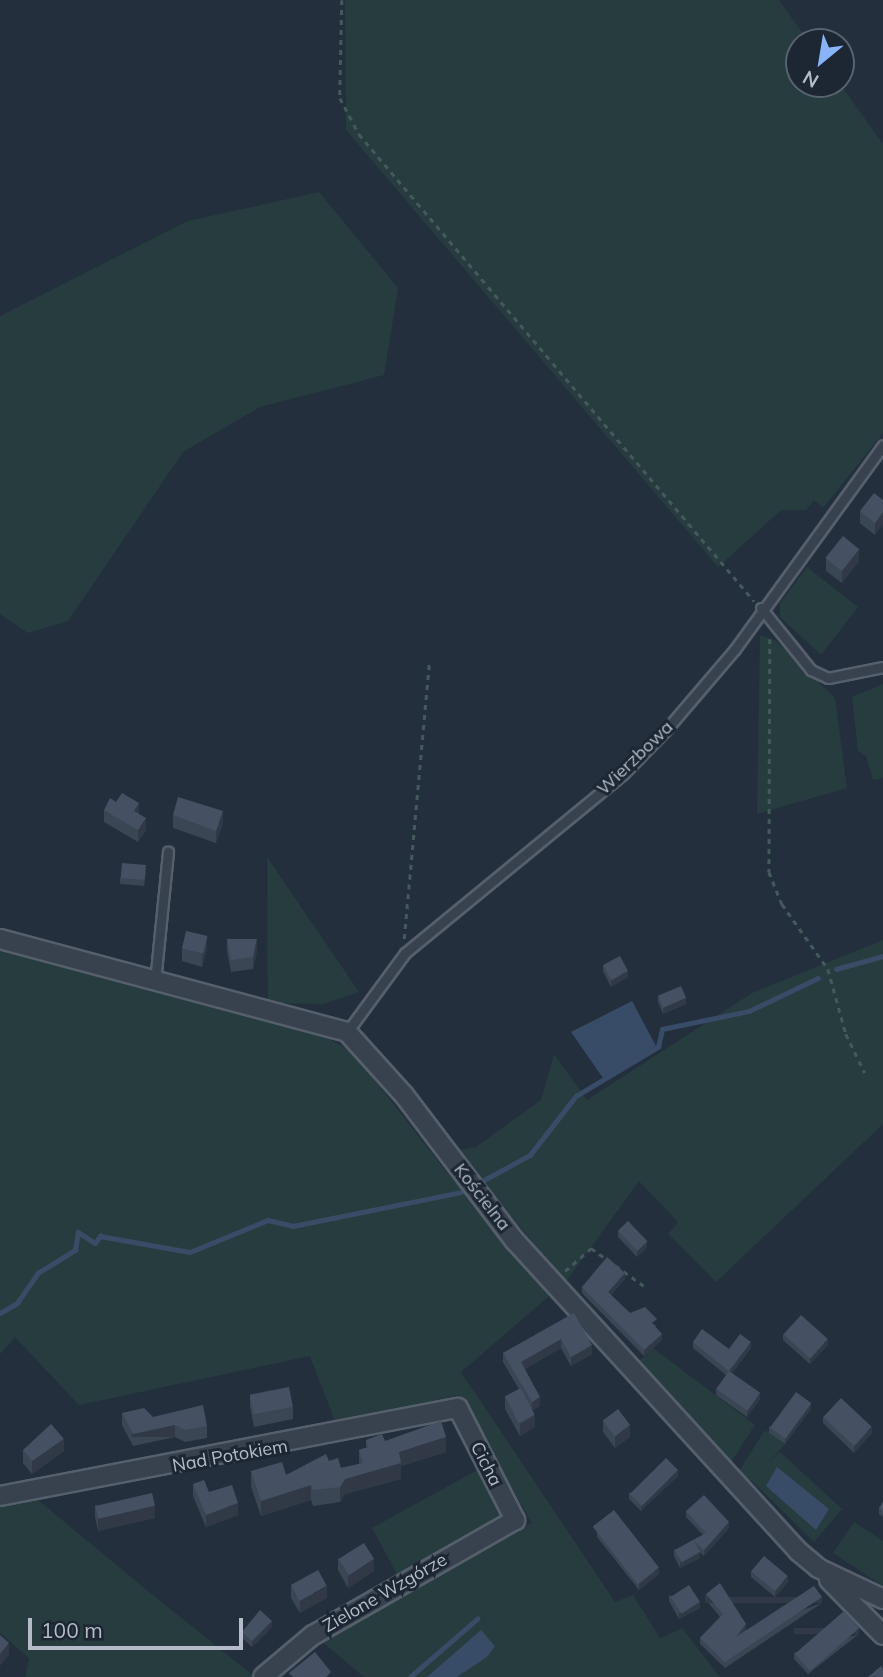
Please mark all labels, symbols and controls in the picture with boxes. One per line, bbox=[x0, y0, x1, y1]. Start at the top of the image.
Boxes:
north arrow bbox=[785, 28, 855, 98]
text: N bbox=[798, 65, 823, 93]
street label: Wierzbowa bbox=[593, 716, 677, 800]
street label: Kościelna bbox=[449, 1159, 515, 1235]
street label: Nad Potokiem bbox=[171, 1435, 289, 1477]
street label: Cicha bbox=[466, 1438, 506, 1490]
street label: Zielone Wzgórze bbox=[319, 1549, 451, 1637]
scale bar bbox=[32, 1604, 247, 1648]
text: 100 m bbox=[41, 1617, 103, 1643]

